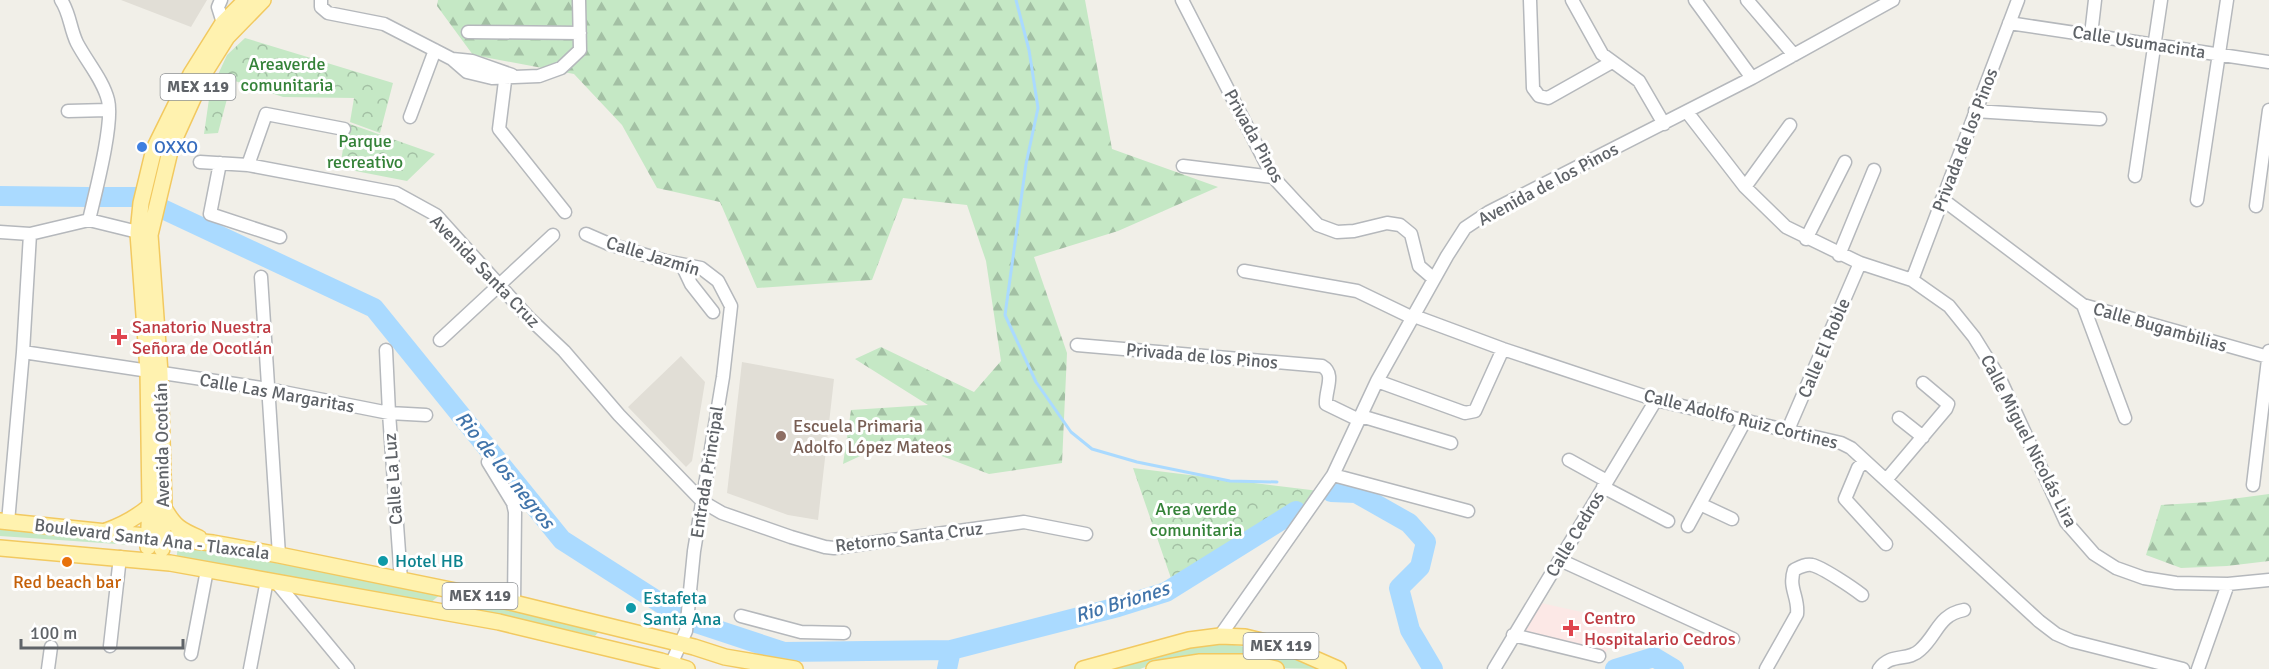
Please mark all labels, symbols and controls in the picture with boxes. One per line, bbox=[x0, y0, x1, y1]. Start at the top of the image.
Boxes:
street label: Calle Usumacinta bbox=[2071, 21, 2207, 63]
park label: Areaverde comunitaria bbox=[241, 53, 333, 96]
street label: Privada de los Pinos bbox=[1927, 65, 2003, 215]
road number: MEX 119 bbox=[160, 74, 236, 100]
street label: Privada Pinos bbox=[1219, 85, 1289, 187]
park label: Parque recreativo bbox=[327, 130, 403, 173]
place label: OXXO bbox=[154, 136, 198, 158]
street label: Avenida de los Pinos bbox=[1474, 138, 1622, 230]
marker: OXXO bbox=[135, 140, 149, 154]
street label: Avenida Santa Cruz bbox=[425, 210, 545, 332]
street label: Calle Jazmín bbox=[603, 231, 703, 281]
street label: Calle El Roble bbox=[1793, 295, 1855, 401]
street label: Calle Bugambilias bbox=[2091, 297, 2230, 357]
place label: Sanatorio Nuestra Señora de Ocotlán bbox=[132, 316, 272, 359]
marker: Sanatorio Nuestra Señora de Ocotlán bbox=[110, 328, 128, 346]
street label: Privada de los Pinos bbox=[1125, 338, 1279, 374]
street label: Calle Miguel Nicolás Lira bbox=[1976, 351, 2082, 531]
street label: Calle Las Margaritas bbox=[198, 369, 356, 417]
street label: Avenida Ocotlán bbox=[150, 382, 174, 508]
street label: Calle Adolfo Ruiz Cortines bbox=[1642, 384, 1840, 454]
street label: Entrada Principal bbox=[686, 404, 728, 540]
water label: Rio de los negros bbox=[450, 406, 561, 536]
place label: Escuela Primaria Adolfo López Mateos bbox=[793, 415, 952, 458]
marker: Escuela Primaria Adolfo López Mateos bbox=[774, 429, 788, 443]
street label: Calle La Luz bbox=[379, 432, 407, 526]
street label: Calle Cedros bbox=[1541, 487, 1609, 581]
park label: Area verde comunitaria bbox=[1150, 498, 1242, 541]
street label: Boulevard Santa Ana - Tlaxcala bbox=[33, 514, 271, 564]
street label: Retorno Santa Cruz bbox=[834, 517, 984, 557]
place label: Hotel HB bbox=[395, 550, 464, 572]
marker: Hotel HB bbox=[376, 554, 390, 568]
marker: Red beach bar bbox=[60, 555, 74, 569]
place label: Red beach bar bbox=[13, 571, 121, 593]
water label: Rio Briones bbox=[1072, 575, 1174, 628]
road number: MEX 119 bbox=[442, 583, 518, 609]
place label: Estafeta Santa Ana bbox=[643, 587, 721, 630]
marker: Estafeta Santa Ana bbox=[624, 601, 638, 615]
place label: Centro Hospitalario Cedros bbox=[1584, 607, 1736, 650]
scale bar bbox=[21, 612, 183, 650]
marker: Centro Hospitalario Cedros bbox=[1562, 619, 1580, 637]
text: 100 m bbox=[30, 622, 77, 644]
road number: MEX 119 bbox=[1244, 633, 1318, 659]

